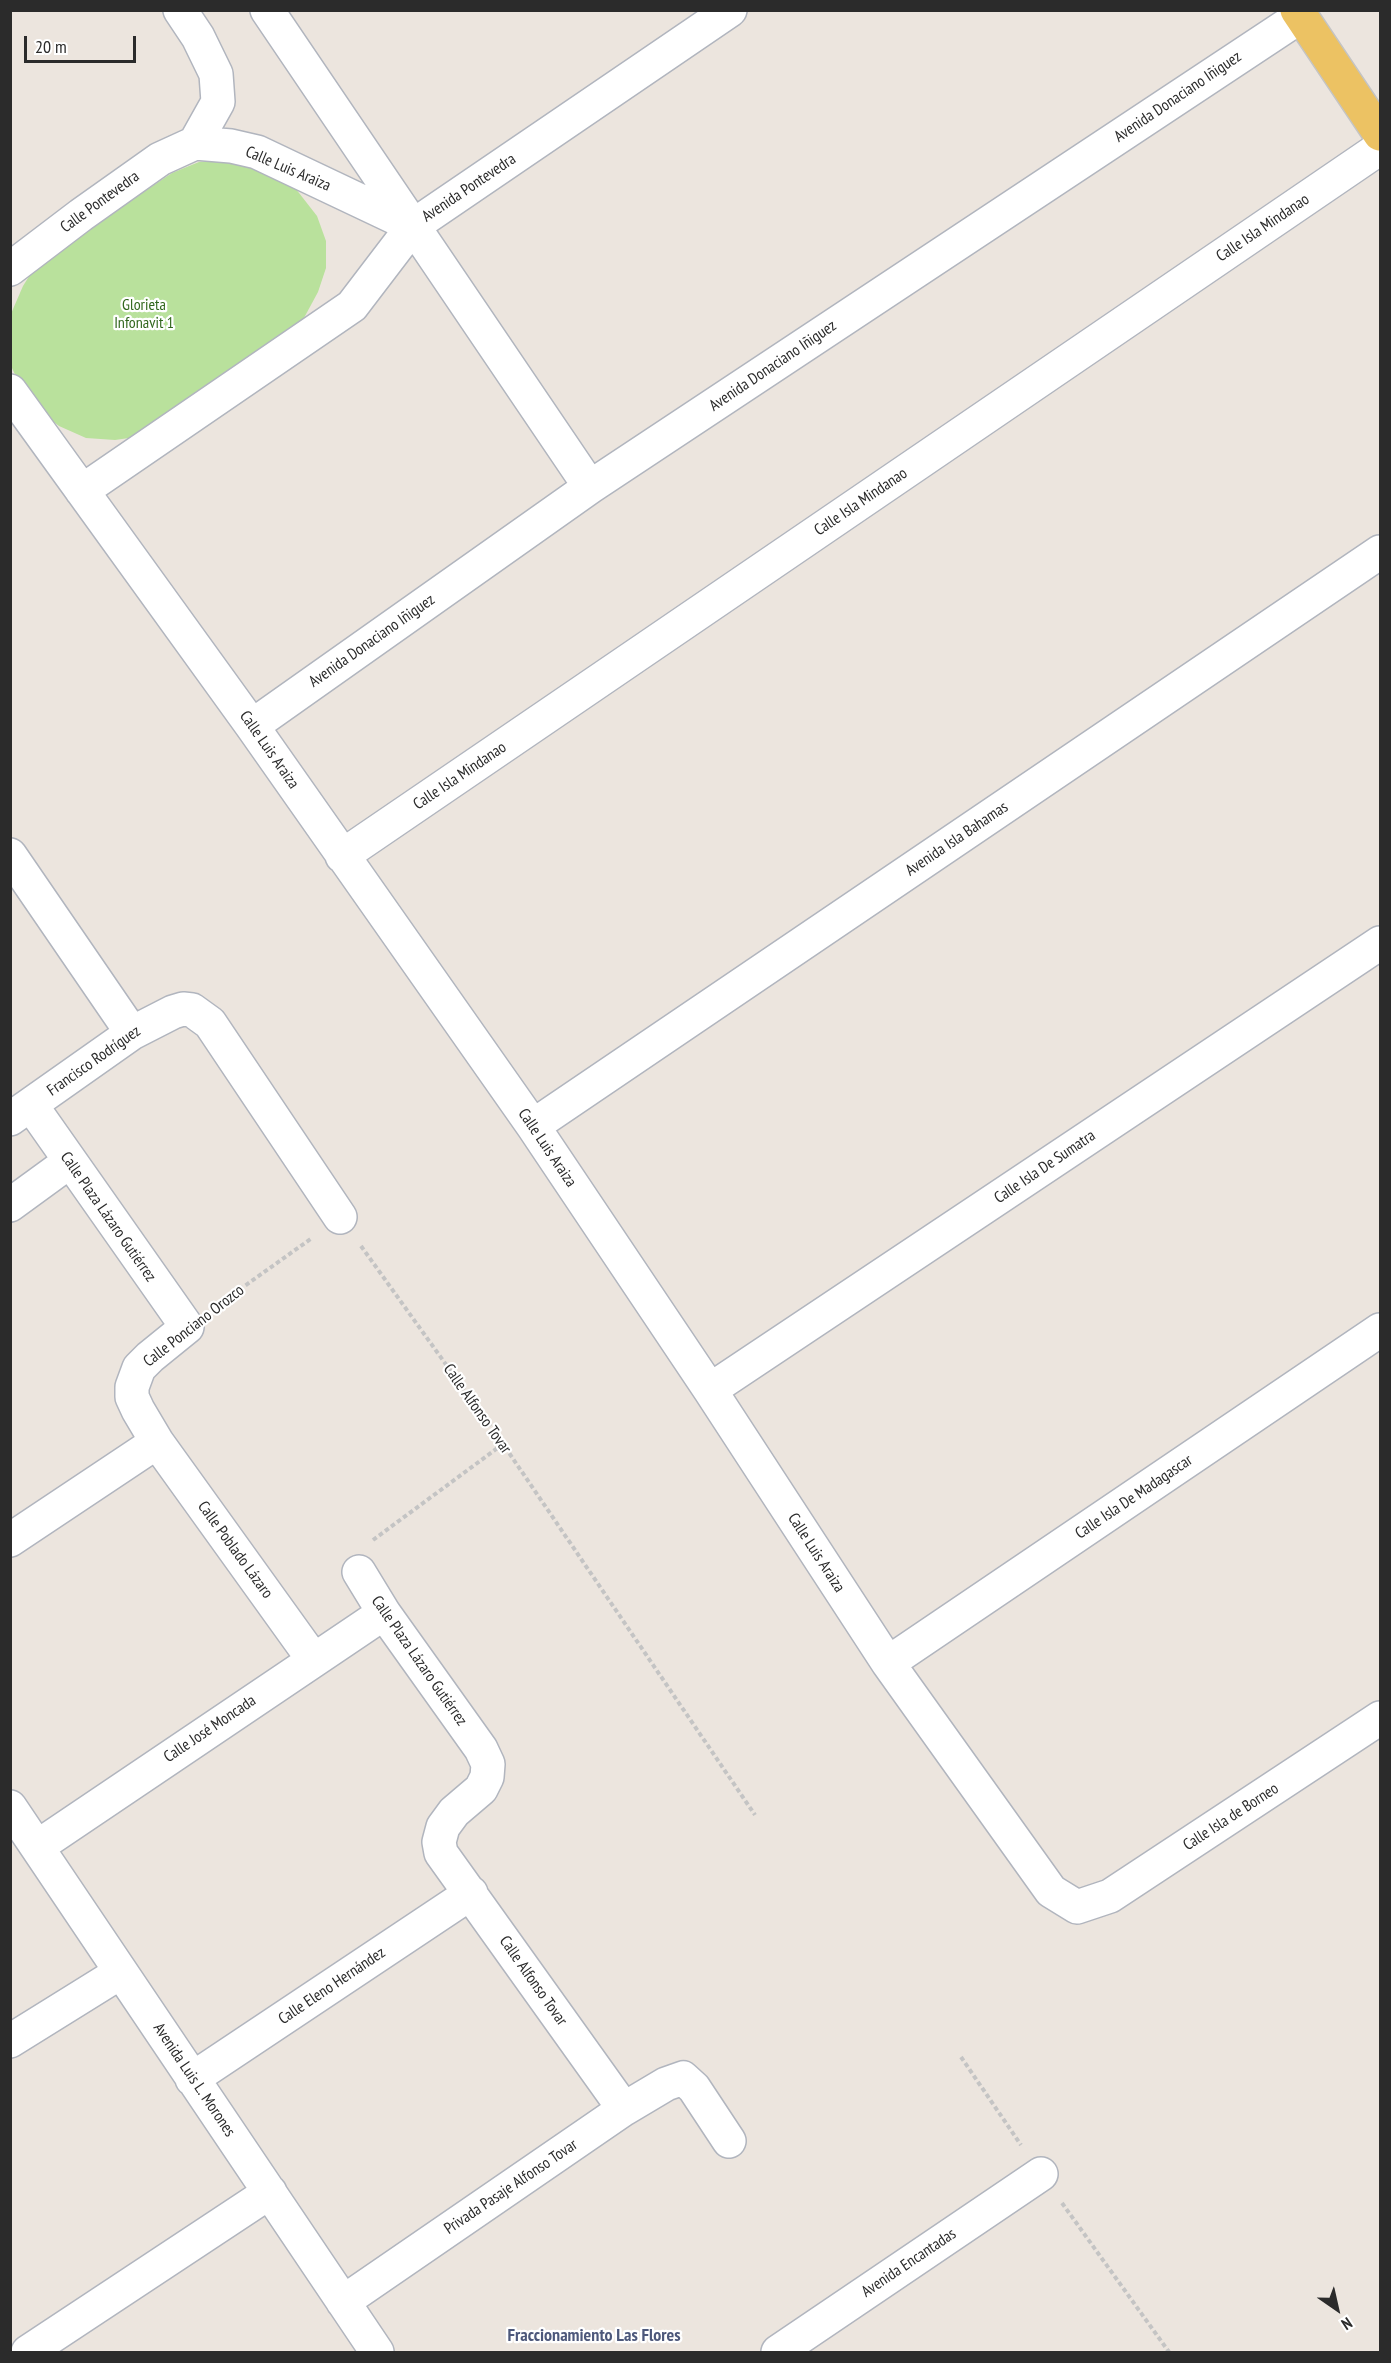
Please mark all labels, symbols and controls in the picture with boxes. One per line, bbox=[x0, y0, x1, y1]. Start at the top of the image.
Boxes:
scale bar bbox=[27, 24, 140, 62]
text: 20 m bbox=[35, 35, 67, 58]
street label: Avenida Donaciano Iñiguez bbox=[1111, 47, 1245, 147]
street label: Calle Luis Araiza bbox=[243, 142, 333, 196]
street label: Avenida Pontevedra bbox=[418, 150, 520, 226]
street label: Calle Pontevedra bbox=[57, 167, 143, 237]
street label: Calle Isla Mindanao bbox=[1213, 190, 1313, 266]
park label: Glorieta Infonavit 1 bbox=[114, 295, 174, 333]
street label: Avenida Donaciano Iñiguez bbox=[706, 316, 840, 416]
street label: Calle Isla Mindanao bbox=[811, 464, 911, 540]
street label: Avenida Donaciano Iñiguez bbox=[305, 590, 439, 692]
street label: Calle Luis Araiza bbox=[235, 707, 303, 793]
street label: Calle Isla Mindanao bbox=[410, 738, 510, 814]
street label: Avenida Isla Bahamas bbox=[902, 798, 1012, 880]
street label: Francisco Rodríguez bbox=[44, 1022, 144, 1100]
street label: Calle Luis Araiza bbox=[514, 1105, 580, 1191]
street label: Calle Isla De Sumatra bbox=[991, 1126, 1099, 1208]
street label: Calle Plaza Lázaro Gutiérrez bbox=[56, 1148, 160, 1286]
street label: Calle Ponciano Orozco bbox=[140, 1281, 248, 1371]
street label: Calle Alfonso Tovar bbox=[439, 1360, 515, 1458]
street label: Calle Isla De Madagascar bbox=[1072, 1451, 1196, 1543]
street label: Calle Poblado Lázaro bbox=[193, 1498, 277, 1602]
street label: Calle Luis Araiza bbox=[783, 1510, 849, 1596]
street label: Calle Plaza Lázaro Gutiérrez bbox=[367, 1592, 471, 1730]
street label: Calle José Moncada bbox=[160, 1691, 260, 1767]
street label: Calle Isla de Borneo bbox=[1180, 1779, 1282, 1855]
street label: Calle Alfonso Tovar bbox=[495, 1932, 571, 2030]
street label: Calle Eleno Hernández bbox=[275, 1943, 389, 2029]
street label: Avenida Luis L. Morones bbox=[149, 2019, 239, 2141]
street label: Privada Pasaje Alfonso Tovar bbox=[441, 2135, 581, 2239]
street label: Avenida Encantadas bbox=[858, 2224, 960, 2302]
north arrow bbox=[1307, 2279, 1367, 2339]
text: N bbox=[1338, 2313, 1356, 2335]
district label: Fraccionamiento Las Flores bbox=[507, 2325, 681, 2347]

